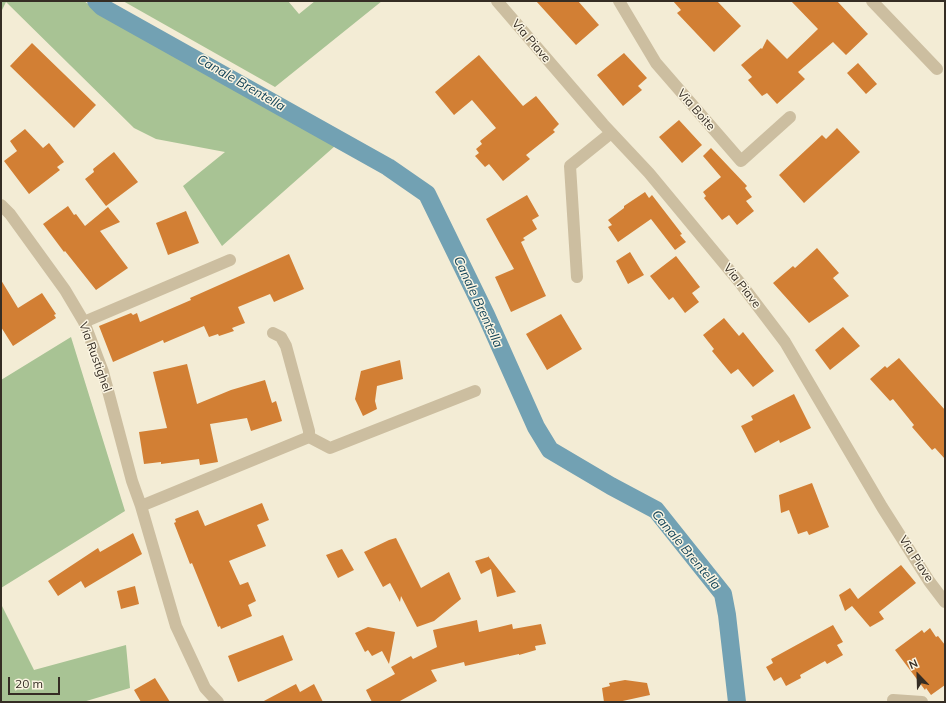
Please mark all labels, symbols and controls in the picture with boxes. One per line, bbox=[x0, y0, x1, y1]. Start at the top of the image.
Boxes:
street label: Via Piave bbox=[508, 17, 554, 65]
water label: Canale Brentella bbox=[194, 51, 288, 115]
street label: Via Boite bbox=[674, 86, 718, 134]
water label: Canale Brentella bbox=[450, 254, 506, 350]
street label: Via Piave bbox=[720, 261, 764, 311]
street label: Via Rustighel bbox=[76, 320, 114, 394]
water label: Canale Brentella bbox=[648, 507, 724, 593]
street label: Via Piave bbox=[896, 533, 936, 585]
north arrow bbox=[898, 655, 938, 695]
text: N bbox=[907, 656, 920, 672]
scale bar bbox=[10, 669, 62, 695]
text: 20 m bbox=[15, 676, 43, 691]

